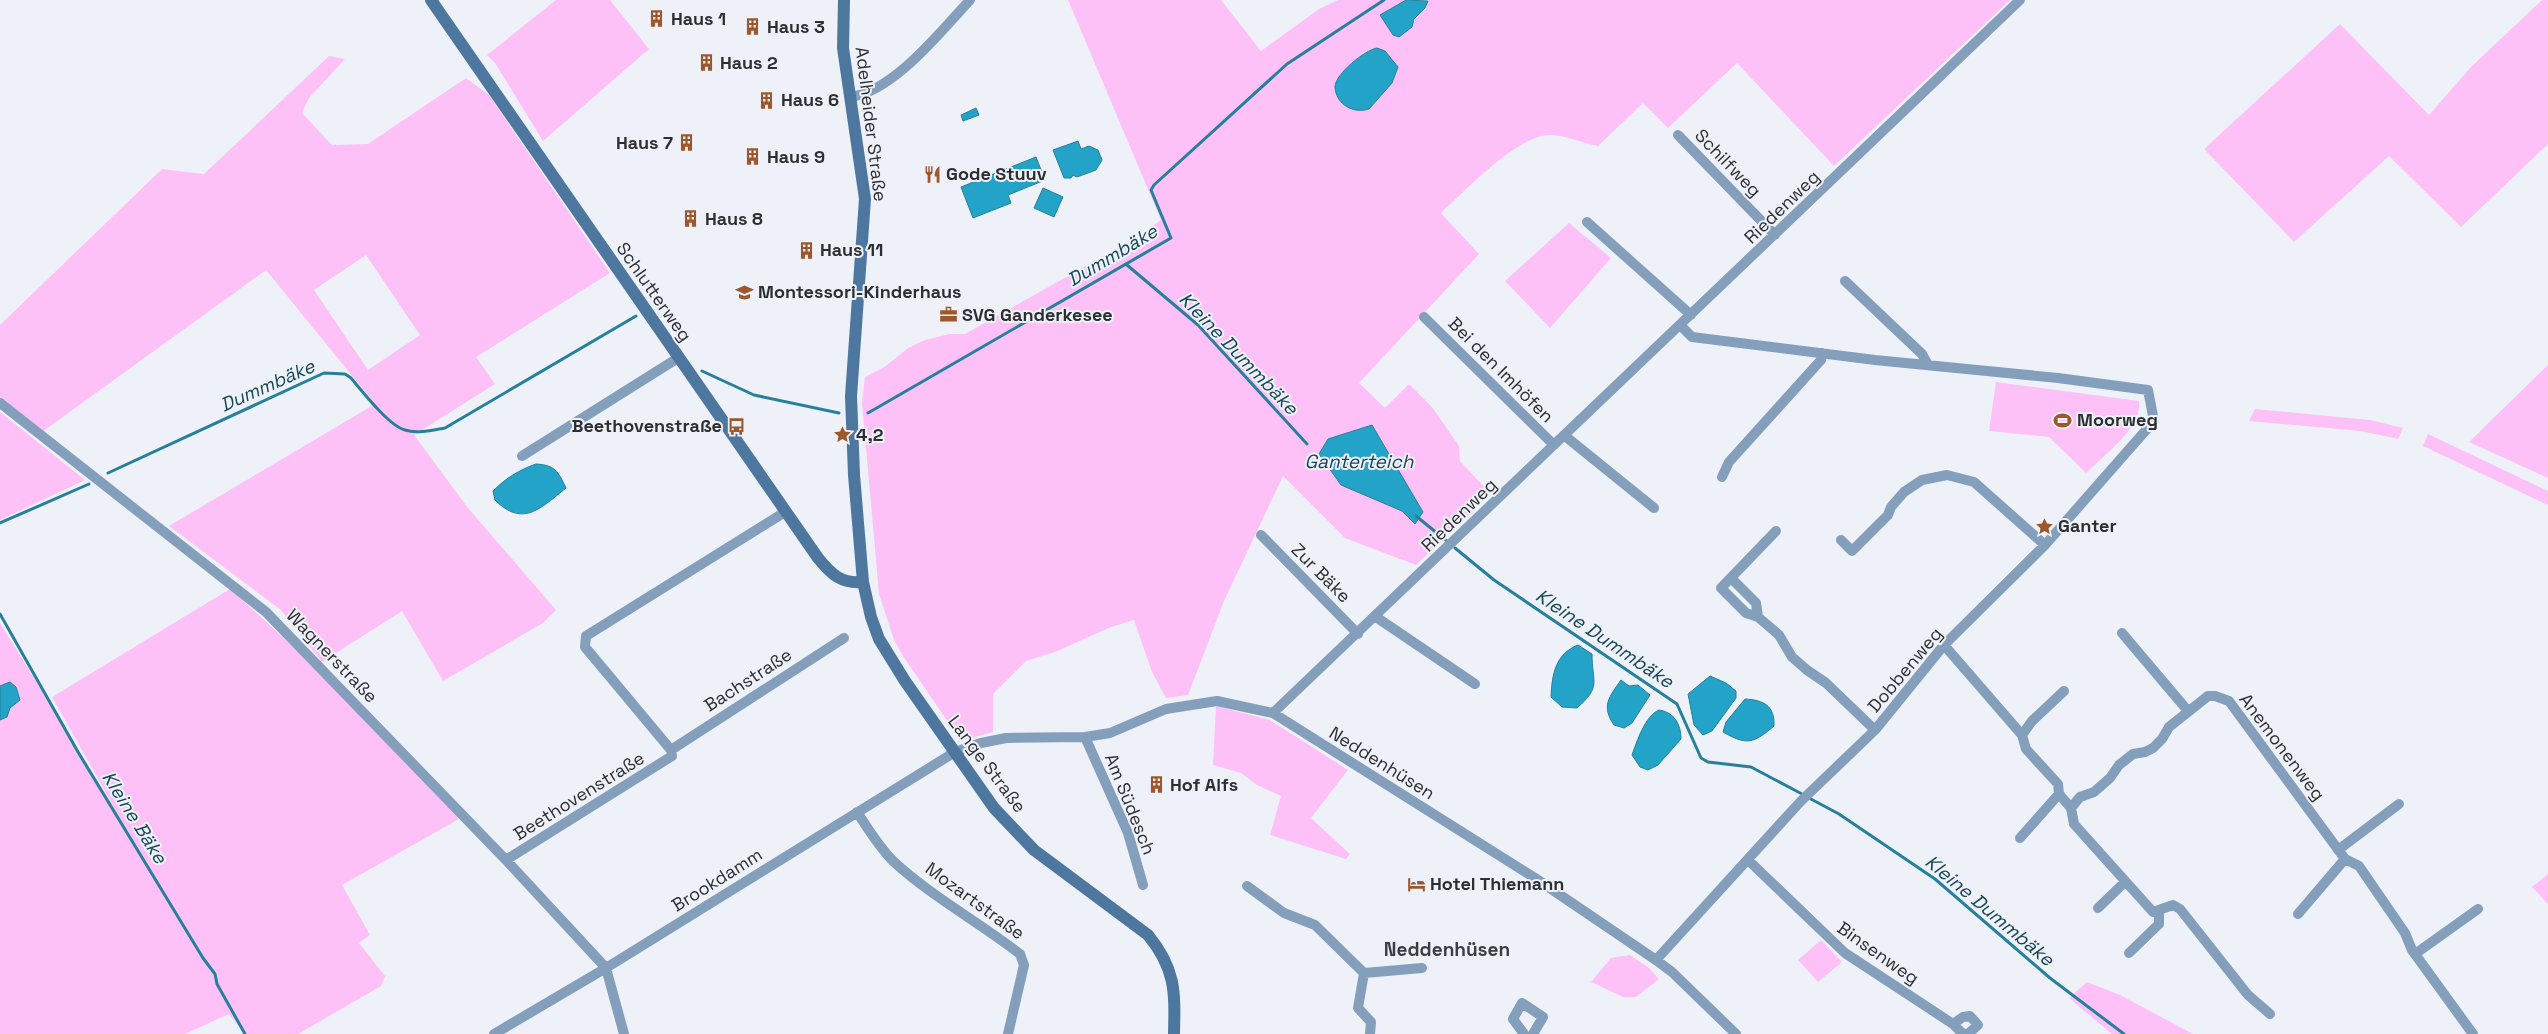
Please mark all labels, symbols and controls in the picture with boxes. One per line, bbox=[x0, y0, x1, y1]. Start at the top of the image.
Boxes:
place label: Haus 1 bbox=[671, 7, 726, 30]
building icon: Haus 1 bbox=[647, 9, 667, 29]
place label: Haus 3 bbox=[767, 15, 825, 38]
building icon: Haus 3 bbox=[743, 17, 763, 37]
street label: Adelheider Straße bbox=[851, 45, 892, 203]
place label: Haus 2 bbox=[720, 51, 778, 74]
building icon: Haus 2 bbox=[696, 53, 716, 73]
place label: Haus 6 bbox=[781, 88, 839, 111]
building icon: Haus 6 bbox=[757, 90, 777, 110]
street label: Schilfweg bbox=[1690, 124, 1767, 202]
place label: Haus 7 bbox=[616, 131, 673, 154]
building icon: Haus 7 bbox=[677, 133, 697, 153]
place label: Haus 9 bbox=[767, 145, 825, 168]
building icon: Haus 9 bbox=[743, 147, 763, 167]
place label: Gode Stuuv bbox=[946, 162, 1047, 185]
restaurant icon: Gode Stuuv bbox=[922, 164, 942, 184]
street label: Riedenweg bbox=[1739, 165, 1824, 248]
place label: Haus 8 bbox=[705, 207, 763, 230]
building icon: Haus 8 bbox=[681, 209, 701, 229]
water label: Dummbäke bbox=[1063, 218, 1163, 292]
street label: Schlutterweg bbox=[612, 238, 697, 346]
place label: Haus 11 bbox=[820, 238, 883, 261]
building icon: Haus 11 bbox=[796, 240, 816, 260]
place label: Montessori-Kinderhaus bbox=[758, 280, 961, 303]
school or university icon: Montessori-Kinderhaus bbox=[734, 282, 754, 302]
water label: Kleine Dummbäke bbox=[1174, 287, 1304, 420]
place label: SVG Ganderkesee bbox=[962, 303, 1113, 326]
office icon: SVG Ganderkesee bbox=[938, 305, 958, 325]
street label: Bei den Imhöfen bbox=[1444, 312, 1559, 427]
water label: Dummbäke bbox=[216, 353, 319, 417]
place label: Moorweg bbox=[2077, 408, 2158, 431]
sports icon: Moorweg bbox=[2053, 410, 2073, 430]
place label: Beethovenstraße bbox=[572, 414, 722, 437]
bus stop icon: Beethovenstraße bbox=[726, 416, 746, 436]
place label: 4,2 bbox=[856, 423, 884, 446]
place icon: 4,2 bbox=[832, 425, 852, 445]
water label: Ganterteich bbox=[1305, 449, 1414, 474]
street label: Riedenweg bbox=[1416, 473, 1501, 556]
place label: Ganter bbox=[2058, 514, 2117, 537]
place icon: Ganter bbox=[2034, 516, 2054, 536]
street label: Zur Bäke bbox=[1287, 538, 1356, 607]
water label: Kleine Dummbäke bbox=[1531, 583, 1679, 694]
street label: Wagnerstraße bbox=[282, 604, 383, 707]
street label: Dobbenweg bbox=[1862, 622, 1947, 717]
street label: Bachstraße bbox=[699, 643, 796, 716]
street label: Anemonenweg bbox=[2234, 688, 2330, 805]
street label: Lange Straße bbox=[943, 710, 1032, 817]
street label: Neddenhüsen bbox=[1325, 721, 1439, 804]
street label: Beethovenstraße bbox=[509, 746, 649, 845]
street label: Am Südesch bbox=[1100, 750, 1161, 858]
water label: Kleine Bäke bbox=[96, 766, 173, 869]
place label: Hof Alfs bbox=[1170, 773, 1238, 796]
building icon: Hof Alfs bbox=[1146, 775, 1166, 795]
street label: Brookdamm bbox=[667, 843, 766, 917]
water label: Kleine Dummbäke bbox=[1920, 849, 2060, 972]
street label: Mozartstraße bbox=[921, 857, 1030, 944]
place label: Hotel Thiemann bbox=[1430, 872, 1564, 895]
hotel icon: Hotel Thiemann bbox=[1406, 874, 1426, 894]
street label: Binsenweg bbox=[1833, 916, 1924, 989]
district label: Neddenhüsen bbox=[1384, 937, 1510, 962]

